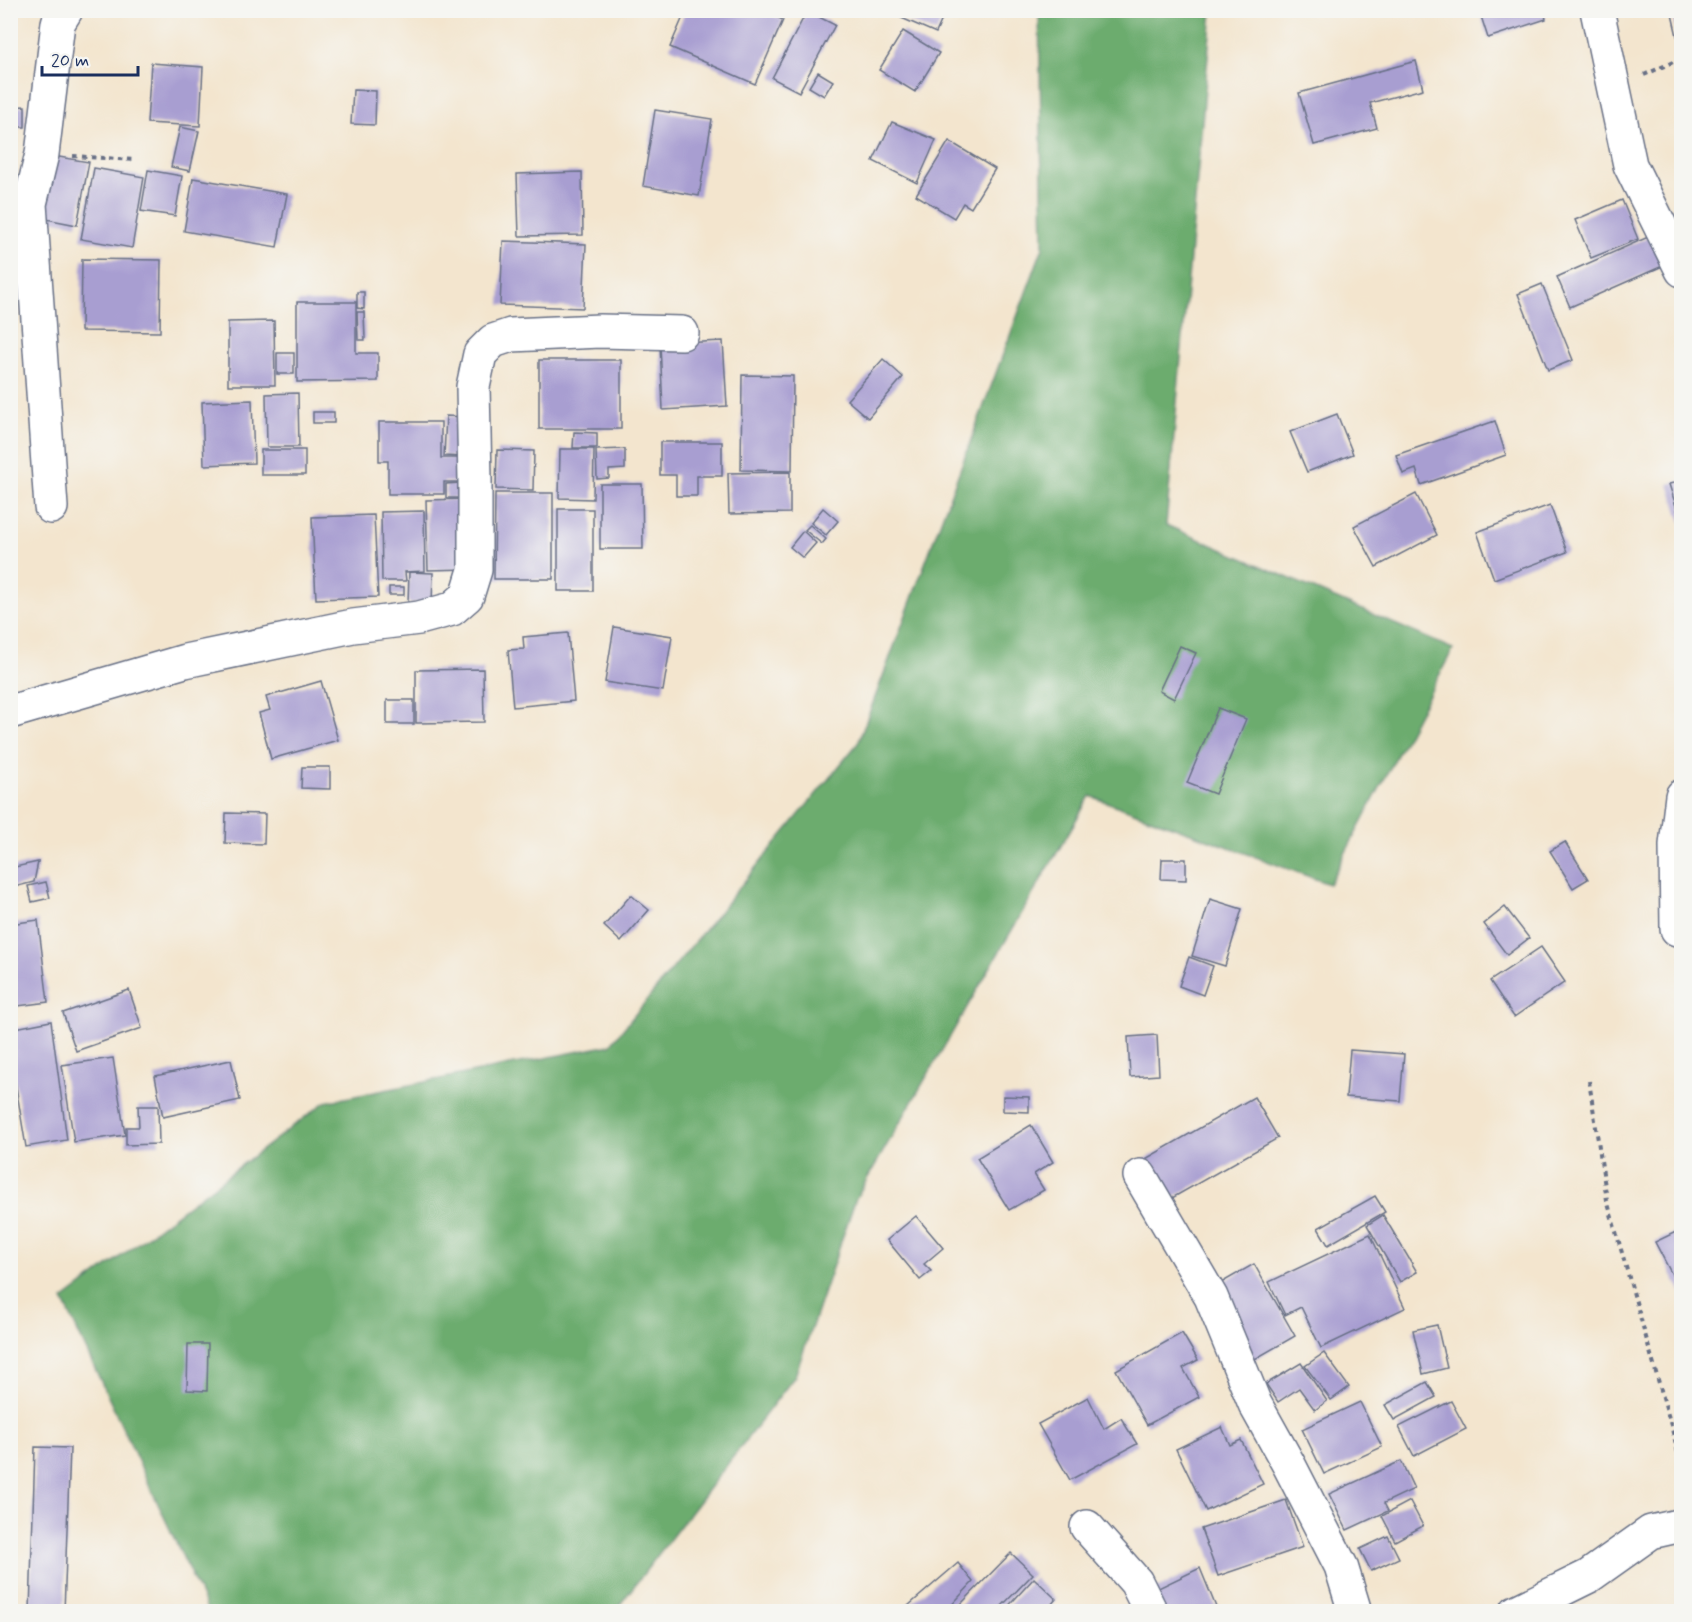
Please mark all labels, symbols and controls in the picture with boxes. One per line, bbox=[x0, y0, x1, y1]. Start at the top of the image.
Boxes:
scale bar bbox=[42, 39, 138, 77]
text: 20 m bbox=[51, 49, 89, 73]

